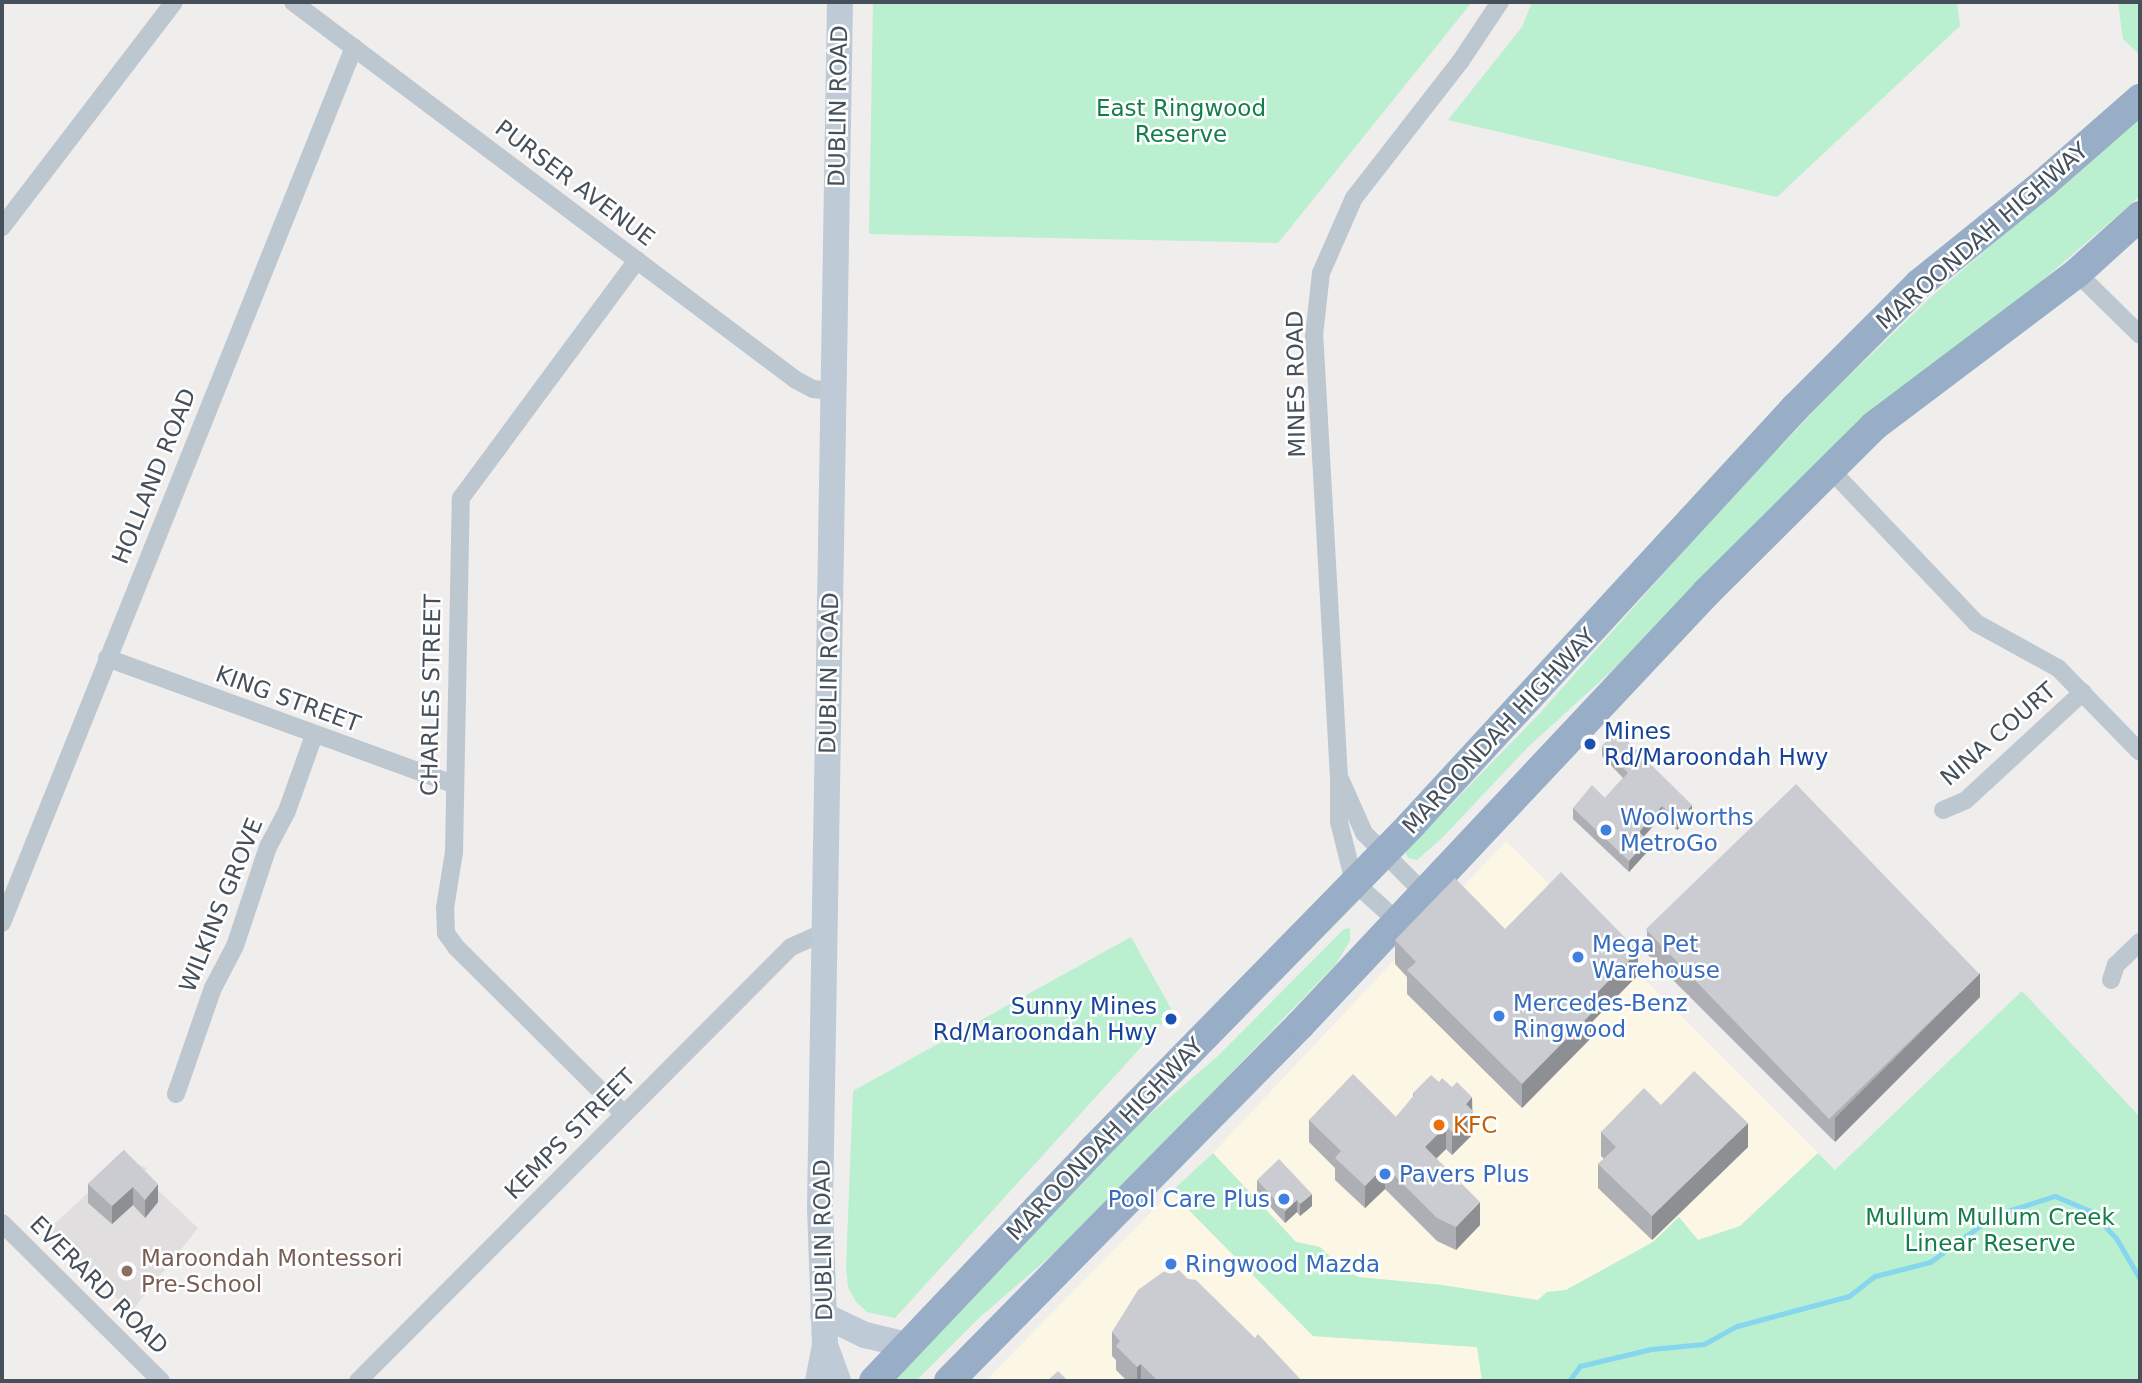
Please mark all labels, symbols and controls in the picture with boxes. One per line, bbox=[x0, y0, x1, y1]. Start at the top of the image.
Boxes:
street label: DUBLIN ROAD bbox=[823, 25, 853, 187]
park label: East Ringwood Reserve bbox=[1096, 94, 1266, 148]
street label: PURSER AVENUE bbox=[490, 114, 660, 252]
street label: MAROONDAH HIGHWAY bbox=[1871, 137, 2093, 335]
street label: MINES ROAD bbox=[1281, 310, 1311, 458]
street label: HOLLAND ROAD bbox=[106, 384, 202, 568]
street label: DUBLIN ROAD bbox=[814, 592, 844, 754]
street label: CHARLES STREET bbox=[415, 594, 447, 796]
street label: MAROONDAH HIGHWAY bbox=[1396, 622, 1602, 840]
street label: KING STREET bbox=[212, 660, 364, 738]
street label: NINA COURT bbox=[1935, 676, 2061, 792]
place label: Mines Rd/Maroondah Hwy bbox=[1604, 717, 1828, 771]
marker: Mines Rd/Maroondah Hwy bbox=[1582, 736, 1598, 752]
place label: Woolworths MetroGo bbox=[1620, 803, 1754, 857]
street label: WILKINS GROVE bbox=[174, 814, 268, 996]
marker: Woolworths MetroGo bbox=[1598, 822, 1614, 838]
place label: Mega Pet Warehouse bbox=[1592, 930, 1720, 984]
marker: Mega Pet Warehouse bbox=[1570, 949, 1586, 965]
place label: Mercedes-Benz Ringwood bbox=[1513, 989, 1688, 1043]
place label: Sunny Mines Rd/Maroondah Hwy bbox=[933, 992, 1157, 1046]
marker: Mercedes-Benz Ringwood bbox=[1491, 1008, 1507, 1024]
marker: Sunny Mines Rd/Maroondah Hwy bbox=[1163, 1011, 1179, 1027]
street label: MAROONDAH HIGHWAY bbox=[1001, 1032, 1209, 1246]
street label: KEMPS STREET bbox=[499, 1063, 641, 1205]
place label: KFC bbox=[1453, 1111, 1497, 1139]
marker: KFC bbox=[1431, 1117, 1447, 1133]
street label: DUBLIN ROAD bbox=[808, 1159, 838, 1321]
place label: Pavers Plus bbox=[1399, 1160, 1529, 1188]
marker: Pavers Plus bbox=[1377, 1166, 1393, 1182]
place label: Pool Care Plus bbox=[1108, 1185, 1270, 1213]
marker: Pool Care Plus bbox=[1276, 1191, 1292, 1207]
park label: Mullum Mullum Creek Linear Reserve bbox=[1865, 1203, 2115, 1257]
street label: EVERARD ROAD bbox=[24, 1210, 174, 1360]
place label: Maroondah Montessori Pre-School bbox=[141, 1244, 403, 1298]
place label: Ringwood Mazda bbox=[1185, 1250, 1380, 1278]
marker: Ringwood Mazda bbox=[1163, 1256, 1179, 1272]
marker: Maroondah Montessori Pre-School bbox=[119, 1263, 135, 1279]

